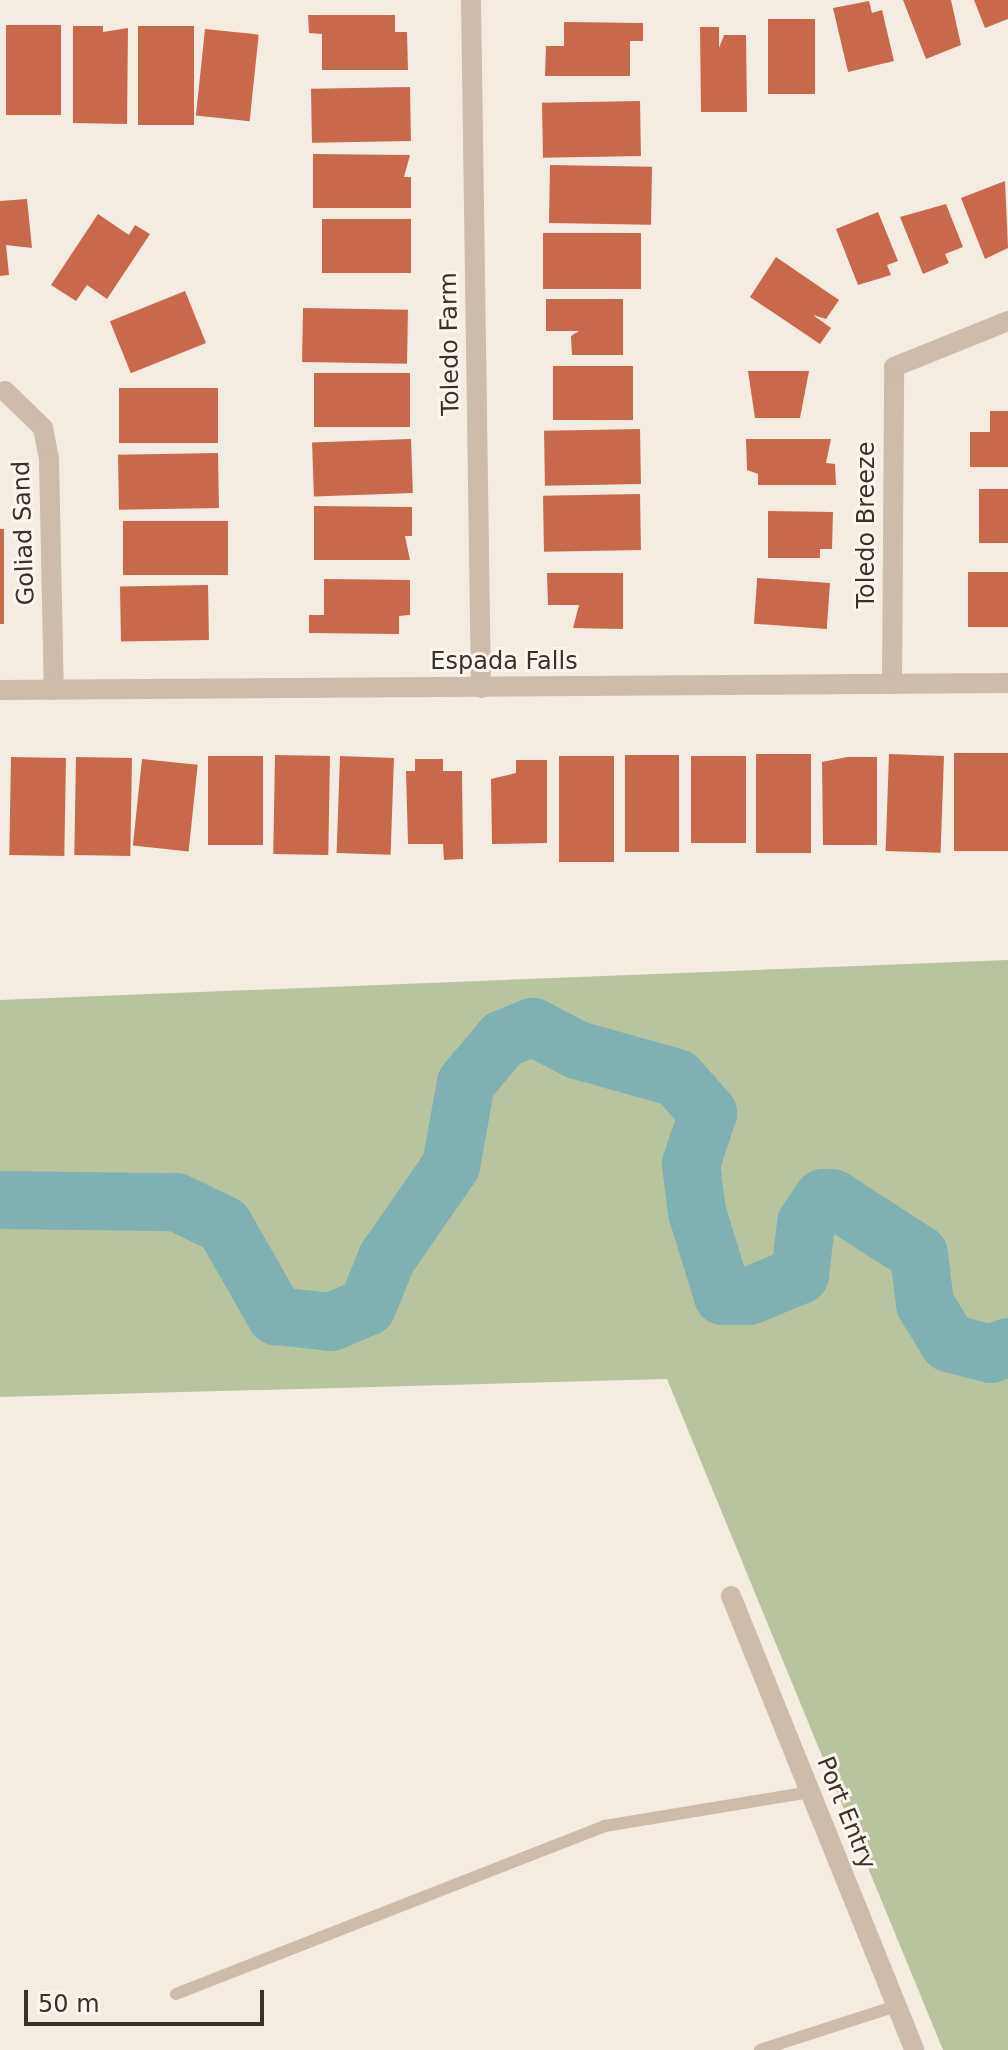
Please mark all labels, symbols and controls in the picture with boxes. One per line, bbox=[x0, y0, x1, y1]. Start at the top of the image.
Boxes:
street label: Toledo Farm bbox=[434, 272, 466, 416]
street label: Toledo Breeze bbox=[853, 442, 881, 608]
street label: Goliad Sand bbox=[7, 460, 41, 606]
street label: Espada Falls bbox=[430, 648, 578, 676]
street label: Port Entry bbox=[810, 1752, 882, 1874]
scale bar bbox=[28, 1974, 268, 2024]
text: 50 m bbox=[38, 1990, 100, 2018]

